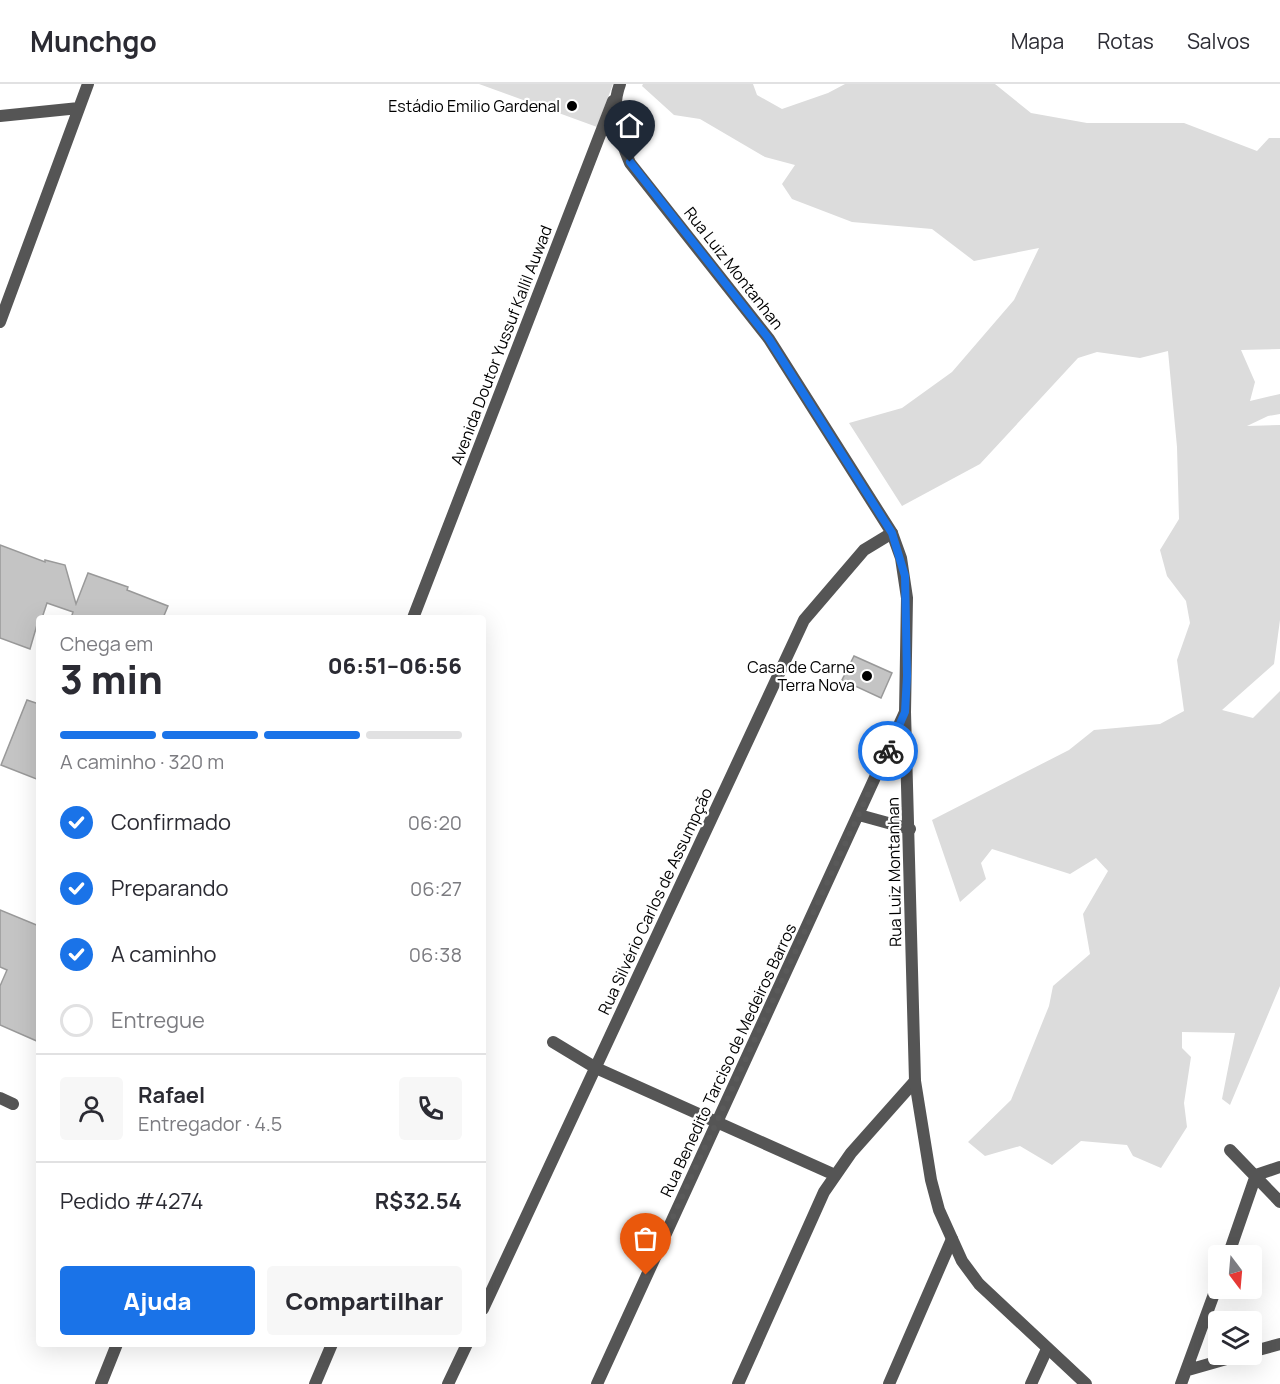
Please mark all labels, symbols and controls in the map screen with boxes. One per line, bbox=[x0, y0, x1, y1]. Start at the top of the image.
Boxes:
text: Munchgo bbox=[30, 22, 157, 60]
text: Mapa bbox=[1011, 27, 1064, 55]
text: Rotas bbox=[1097, 27, 1154, 55]
text: Salvos bbox=[1187, 27, 1250, 55]
place label: Estádio Emilio Gardenal bbox=[388, 95, 560, 117]
marker: Estádio Emilio Gardenal bbox=[565, 99, 579, 113]
pin bbox=[604, 100, 655, 162]
icon: home bbox=[613, 109, 646, 142]
street label: Rua Luiz Montanhan bbox=[679, 202, 789, 334]
street label: Avenida Doutor Yussuf Kallil Auwad bbox=[445, 222, 557, 468]
text: Chega em bbox=[60, 630, 153, 657]
text: 06:51–06:56 bbox=[328, 651, 462, 681]
text: 3 min bbox=[60, 652, 163, 706]
place label: Casa de Carne Terra Nova bbox=[747, 656, 855, 696]
marker: Casa de Carne Terra Nova bbox=[860, 669, 874, 683]
courier bbox=[858, 721, 918, 781]
icon: bike bbox=[872, 735, 905, 768]
text: A caminho · 320 m bbox=[60, 748, 224, 775]
street label: Rua Silvério Carlos de Assumpção bbox=[593, 784, 717, 1018]
street label: Rua Luiz Montanhan bbox=[882, 797, 906, 947]
icon: check bbox=[60, 806, 93, 839]
text: Confirmado bbox=[111, 807, 231, 837]
text: 06:20 bbox=[408, 809, 462, 836]
icon: check bbox=[60, 872, 93, 905]
text: Preparando bbox=[111, 873, 229, 903]
text: 06:27 bbox=[410, 875, 462, 902]
street label: Rua Benedito Tarciso de Medeiros Barros bbox=[655, 920, 801, 1200]
icon: check bbox=[60, 938, 93, 971]
text: A caminho bbox=[111, 939, 217, 969]
text: 06:38 bbox=[409, 941, 462, 968]
text: Entregue bbox=[111, 1005, 205, 1035]
button: person bbox=[60, 1077, 123, 1140]
button: phone bbox=[399, 1077, 462, 1140]
text: Rafael bbox=[138, 1080, 205, 1110]
text: Entregador · 4.5 bbox=[138, 1110, 282, 1137]
text: Pedido #4274 bbox=[60, 1186, 204, 1216]
text: R$32.54 bbox=[375, 1186, 462, 1216]
pin bbox=[620, 1213, 671, 1275]
icon: bag bbox=[629, 1222, 662, 1255]
north arrow bbox=[1208, 1245, 1262, 1299]
map controls bbox=[1208, 1245, 1262, 1365]
button: Ajuda bbox=[60, 1266, 255, 1335]
button: Compartilhar bbox=[267, 1266, 462, 1335]
button: layers bbox=[1208, 1311, 1262, 1365]

